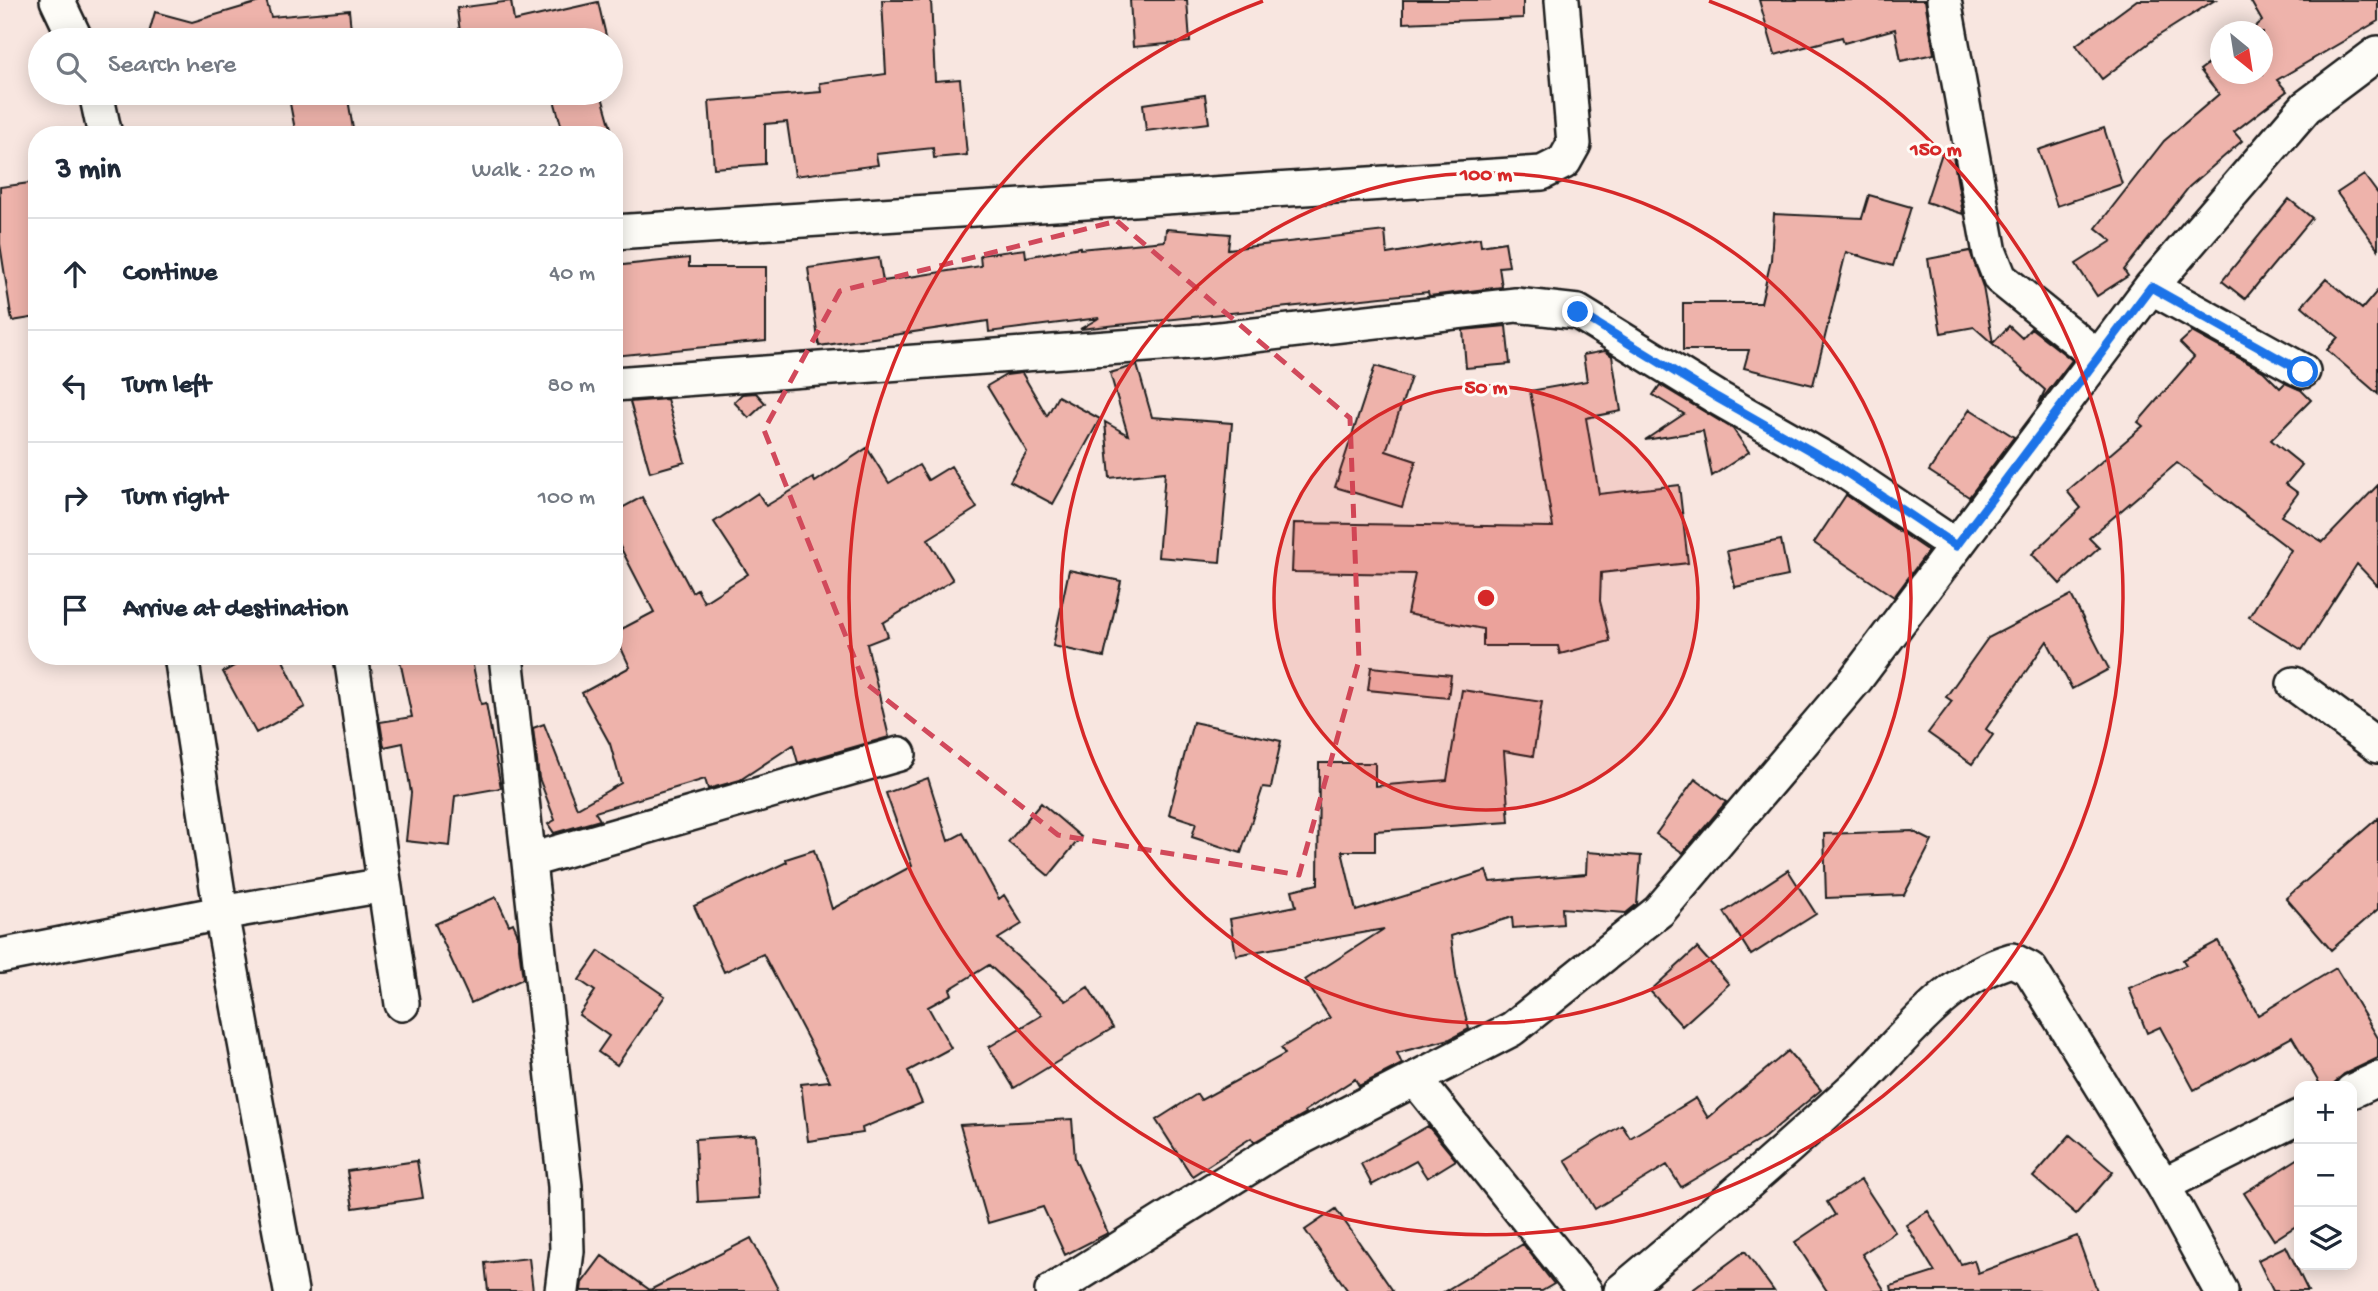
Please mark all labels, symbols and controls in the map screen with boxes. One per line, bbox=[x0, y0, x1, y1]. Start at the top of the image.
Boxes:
north arrow bbox=[2210, 21, 2273, 84]
search box bbox=[28, 28, 623, 105]
icon: search bbox=[52, 48, 90, 86]
text: Search here bbox=[108, 51, 236, 82]
text: 150 m bbox=[1909, 139, 1962, 164]
text: 3 min bbox=[56, 154, 121, 189]
text: Walk · 220 m bbox=[472, 158, 595, 185]
text: 100 m bbox=[1459, 164, 1512, 189]
icon: ahead bbox=[56, 255, 94, 293]
text: Continue bbox=[123, 259, 217, 290]
text: 40 m bbox=[549, 261, 595, 288]
route end bbox=[1562, 296, 1593, 327]
route start bbox=[2287, 356, 2318, 387]
icon: left bbox=[56, 367, 94, 405]
text: Turn left bbox=[123, 371, 211, 402]
text: 80 m bbox=[548, 373, 595, 400]
text: 50 m bbox=[1465, 377, 1508, 402]
icon: right bbox=[56, 479, 94, 517]
text: Turn right bbox=[123, 483, 227, 514]
text: 100 m bbox=[538, 485, 595, 512]
centre of rings bbox=[1474, 586, 1498, 610]
icon: arrive bbox=[56, 591, 94, 629]
text: Arrive at destination bbox=[123, 595, 348, 626]
map controls bbox=[2294, 1081, 2357, 1270]
button: + bbox=[2294, 1081, 2357, 1144]
button: − bbox=[2294, 1144, 2357, 1207]
button: layers bbox=[2294, 1207, 2357, 1270]

